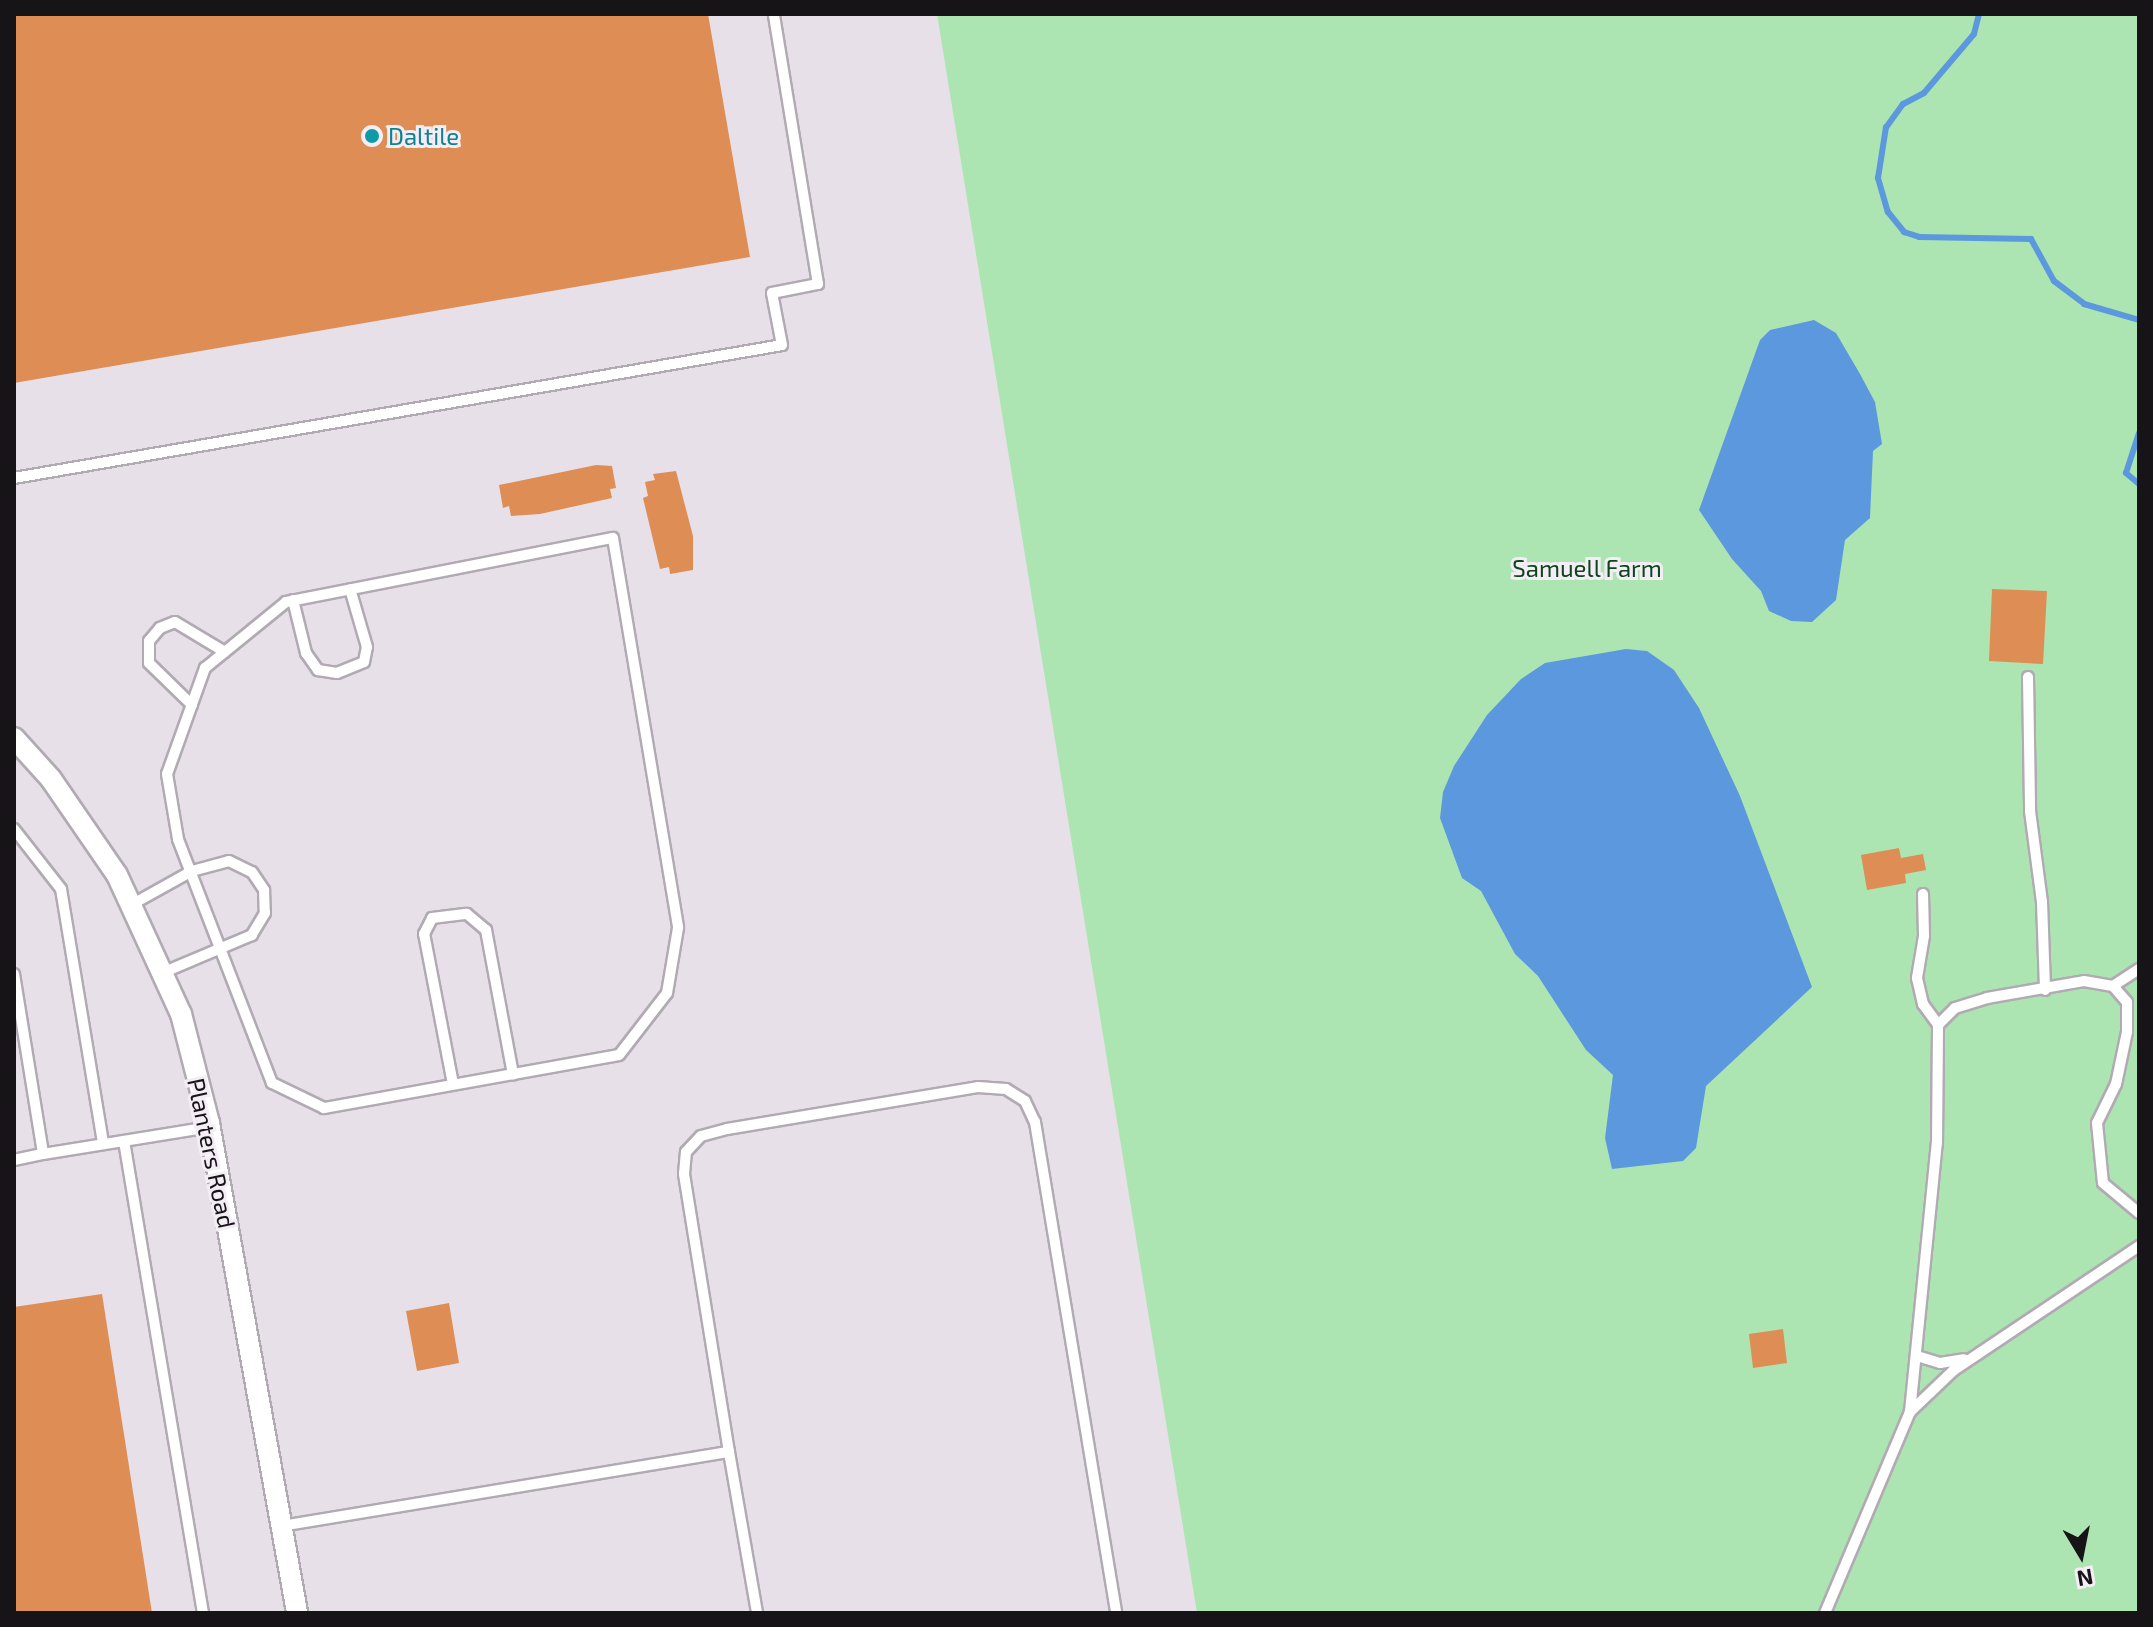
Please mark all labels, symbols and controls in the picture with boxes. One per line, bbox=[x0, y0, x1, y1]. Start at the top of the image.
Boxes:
place label: Daltile bbox=[388, 122, 459, 150]
marker: Daltile bbox=[363, 127, 381, 145]
park label: Samuell Farm bbox=[1512, 554, 1662, 582]
street label: Planters Road bbox=[182, 1075, 242, 1231]
north arrow bbox=[2041, 1515, 2121, 1595]
text: N bbox=[2075, 1564, 2095, 1593]

